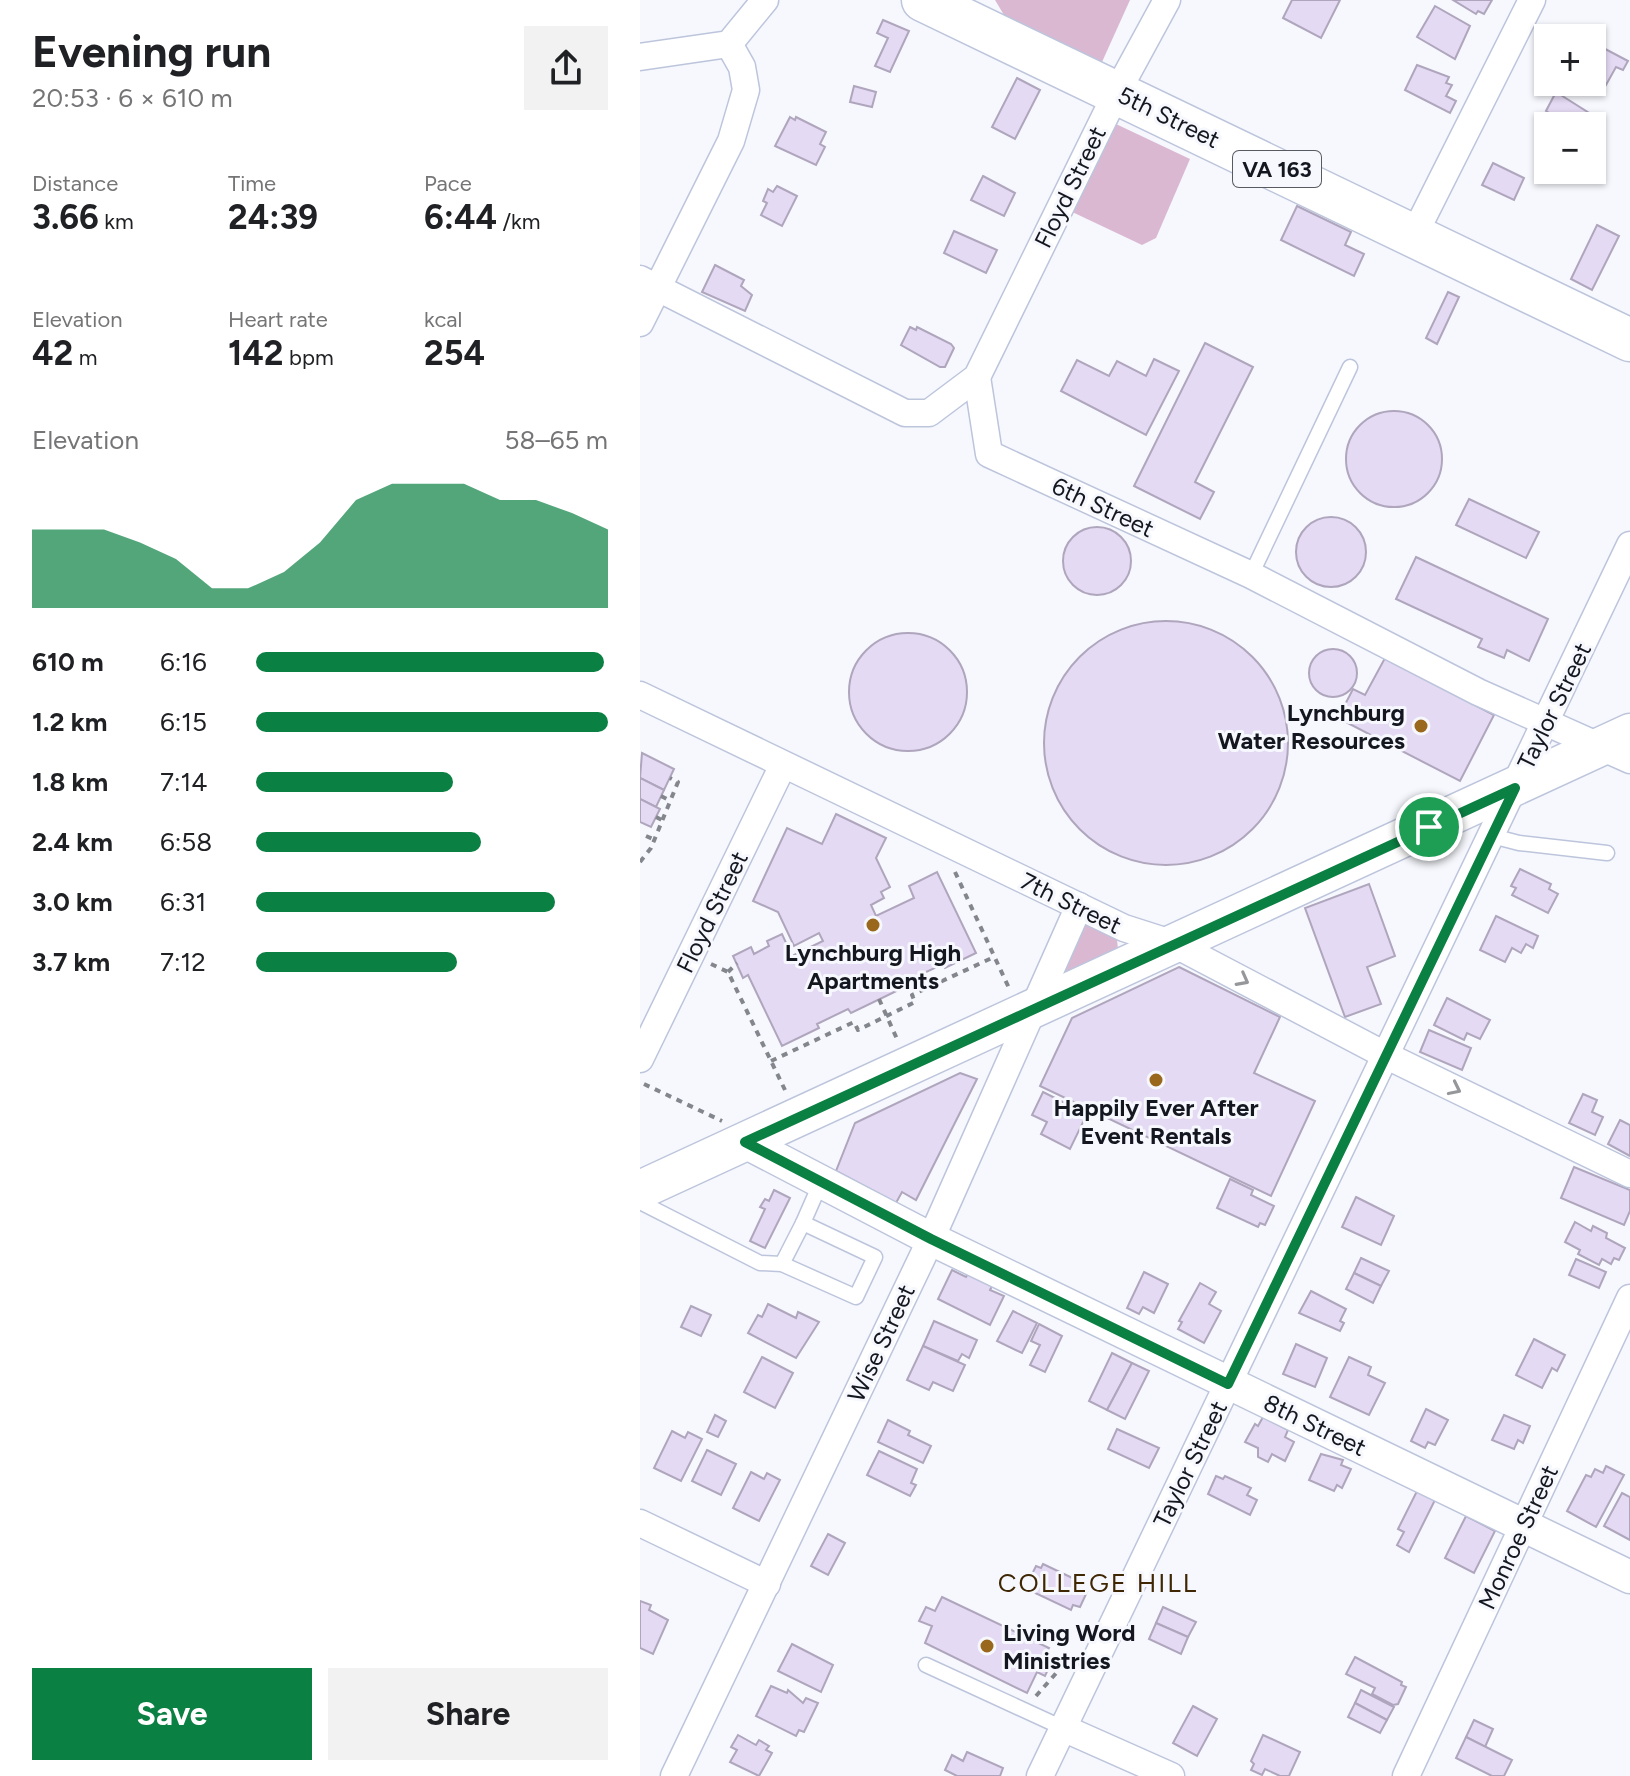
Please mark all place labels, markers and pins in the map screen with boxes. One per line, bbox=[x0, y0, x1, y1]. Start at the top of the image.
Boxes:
place label: Lynchburg Water Resources bbox=[1218, 698, 1405, 755]
marker: Lynchburg Water Resources bbox=[1412, 717, 1430, 735]
pin bbox=[1395, 793, 1463, 861]
marker: Lynchburg High Apartments bbox=[864, 916, 882, 934]
place label: Lynchburg High Apartments bbox=[785, 938, 961, 995]
marker: Happily Ever After Event Rentals bbox=[1147, 1071, 1165, 1089]
place label: Happily Ever After Event Rentals bbox=[1054, 1093, 1258, 1150]
place label: Living Word Ministries bbox=[1003, 1618, 1136, 1675]
marker: Living Word Ministries bbox=[978, 1637, 996, 1655]

